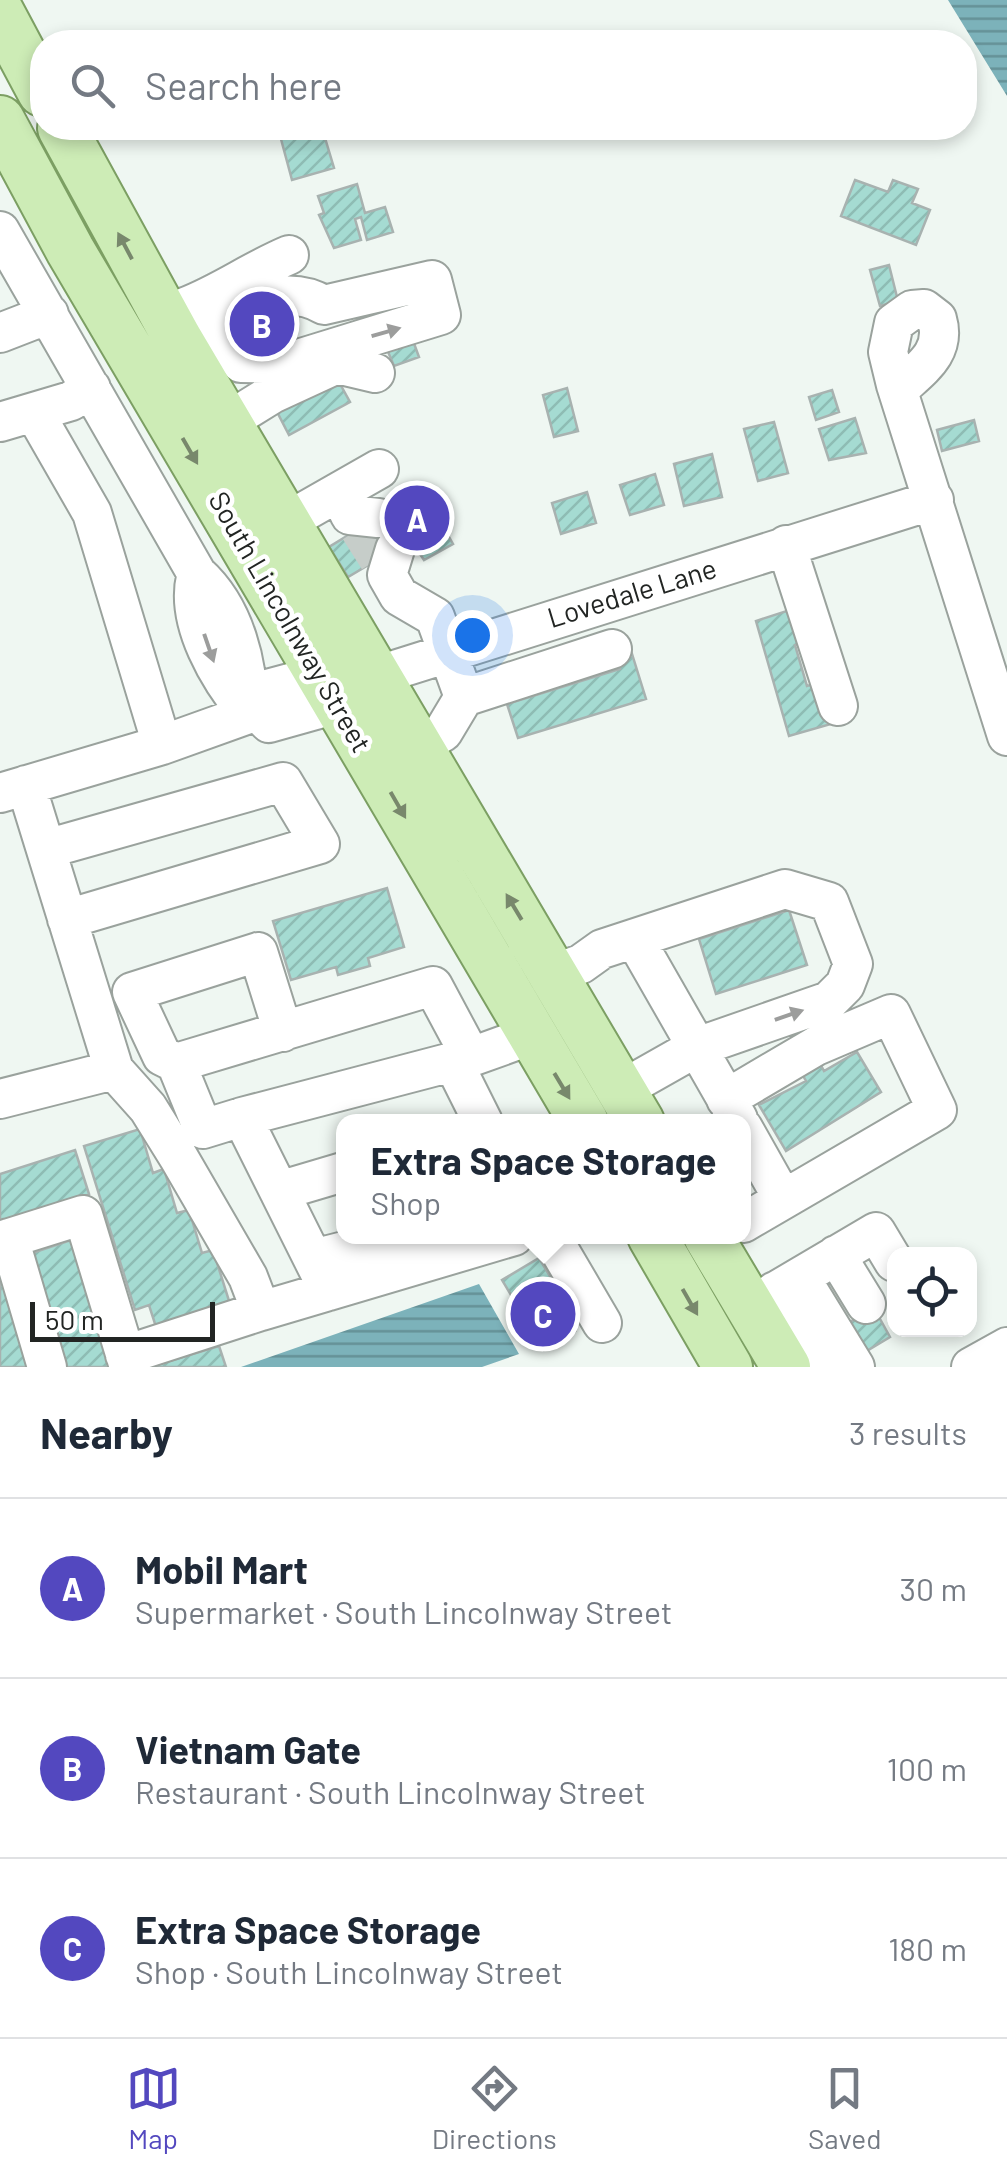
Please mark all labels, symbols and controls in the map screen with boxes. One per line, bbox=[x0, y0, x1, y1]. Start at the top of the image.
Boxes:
search box bbox=[30, 30, 977, 140]
icon: search bbox=[65, 58, 120, 113]
text: Search here bbox=[145, 62, 343, 108]
one-way arrow bbox=[117, 231, 134, 260]
pin: B bbox=[230, 286, 294, 362]
one-way arrow bbox=[371, 324, 401, 339]
one-way arrow bbox=[181, 437, 198, 465]
pin: A bbox=[384, 480, 450, 556]
street label: South Lincolnway Street bbox=[202, 485, 379, 758]
street label: Lovedale Lane bbox=[543, 550, 720, 634]
your location bbox=[447, 610, 498, 661]
one-way arrow bbox=[202, 634, 217, 664]
one-way arrow bbox=[389, 791, 406, 820]
one-way arrow bbox=[506, 893, 523, 922]
one-way arrow bbox=[774, 1007, 804, 1022]
one-way arrow bbox=[553, 1072, 570, 1100]
popup bbox=[336, 1114, 751, 1244]
text: Extra Space Storage bbox=[370, 1137, 717, 1183]
text: Shop bbox=[370, 1183, 441, 1221]
map controls bbox=[887, 1247, 977, 1337]
button: locate bbox=[887, 1247, 977, 1337]
pin: C bbox=[510, 1276, 576, 1352]
one-way arrow bbox=[681, 1288, 698, 1316]
scale bar bbox=[30, 1297, 215, 1342]
text: 50 m bbox=[45, 1302, 104, 1336]
text: Nearby bbox=[40, 1407, 173, 1457]
text: 3 results bbox=[849, 1413, 967, 1451]
text: Mobil Mart bbox=[135, 1546, 308, 1592]
text: A bbox=[62, 1569, 83, 1607]
text: 30 m bbox=[900, 1569, 967, 1607]
text: Supermarket · South Lincolnway Street bbox=[135, 1592, 673, 1630]
text: Vietnam Gate bbox=[135, 1726, 361, 1772]
text: B bbox=[63, 1749, 82, 1787]
text: 100 m bbox=[887, 1749, 967, 1787]
text: Restaurant · South Lincolnway Street bbox=[135, 1772, 646, 1810]
text: Extra Space Storage bbox=[135, 1906, 481, 1952]
text: C bbox=[63, 1929, 82, 1967]
text: 180 m bbox=[888, 1929, 967, 1967]
text: Shop · South Lincolnway Street bbox=[135, 1952, 563, 1990]
tab: Map bbox=[126, 2061, 181, 2155]
tab: Directions bbox=[432, 2061, 557, 2155]
tab: Saved bbox=[808, 2061, 881, 2155]

